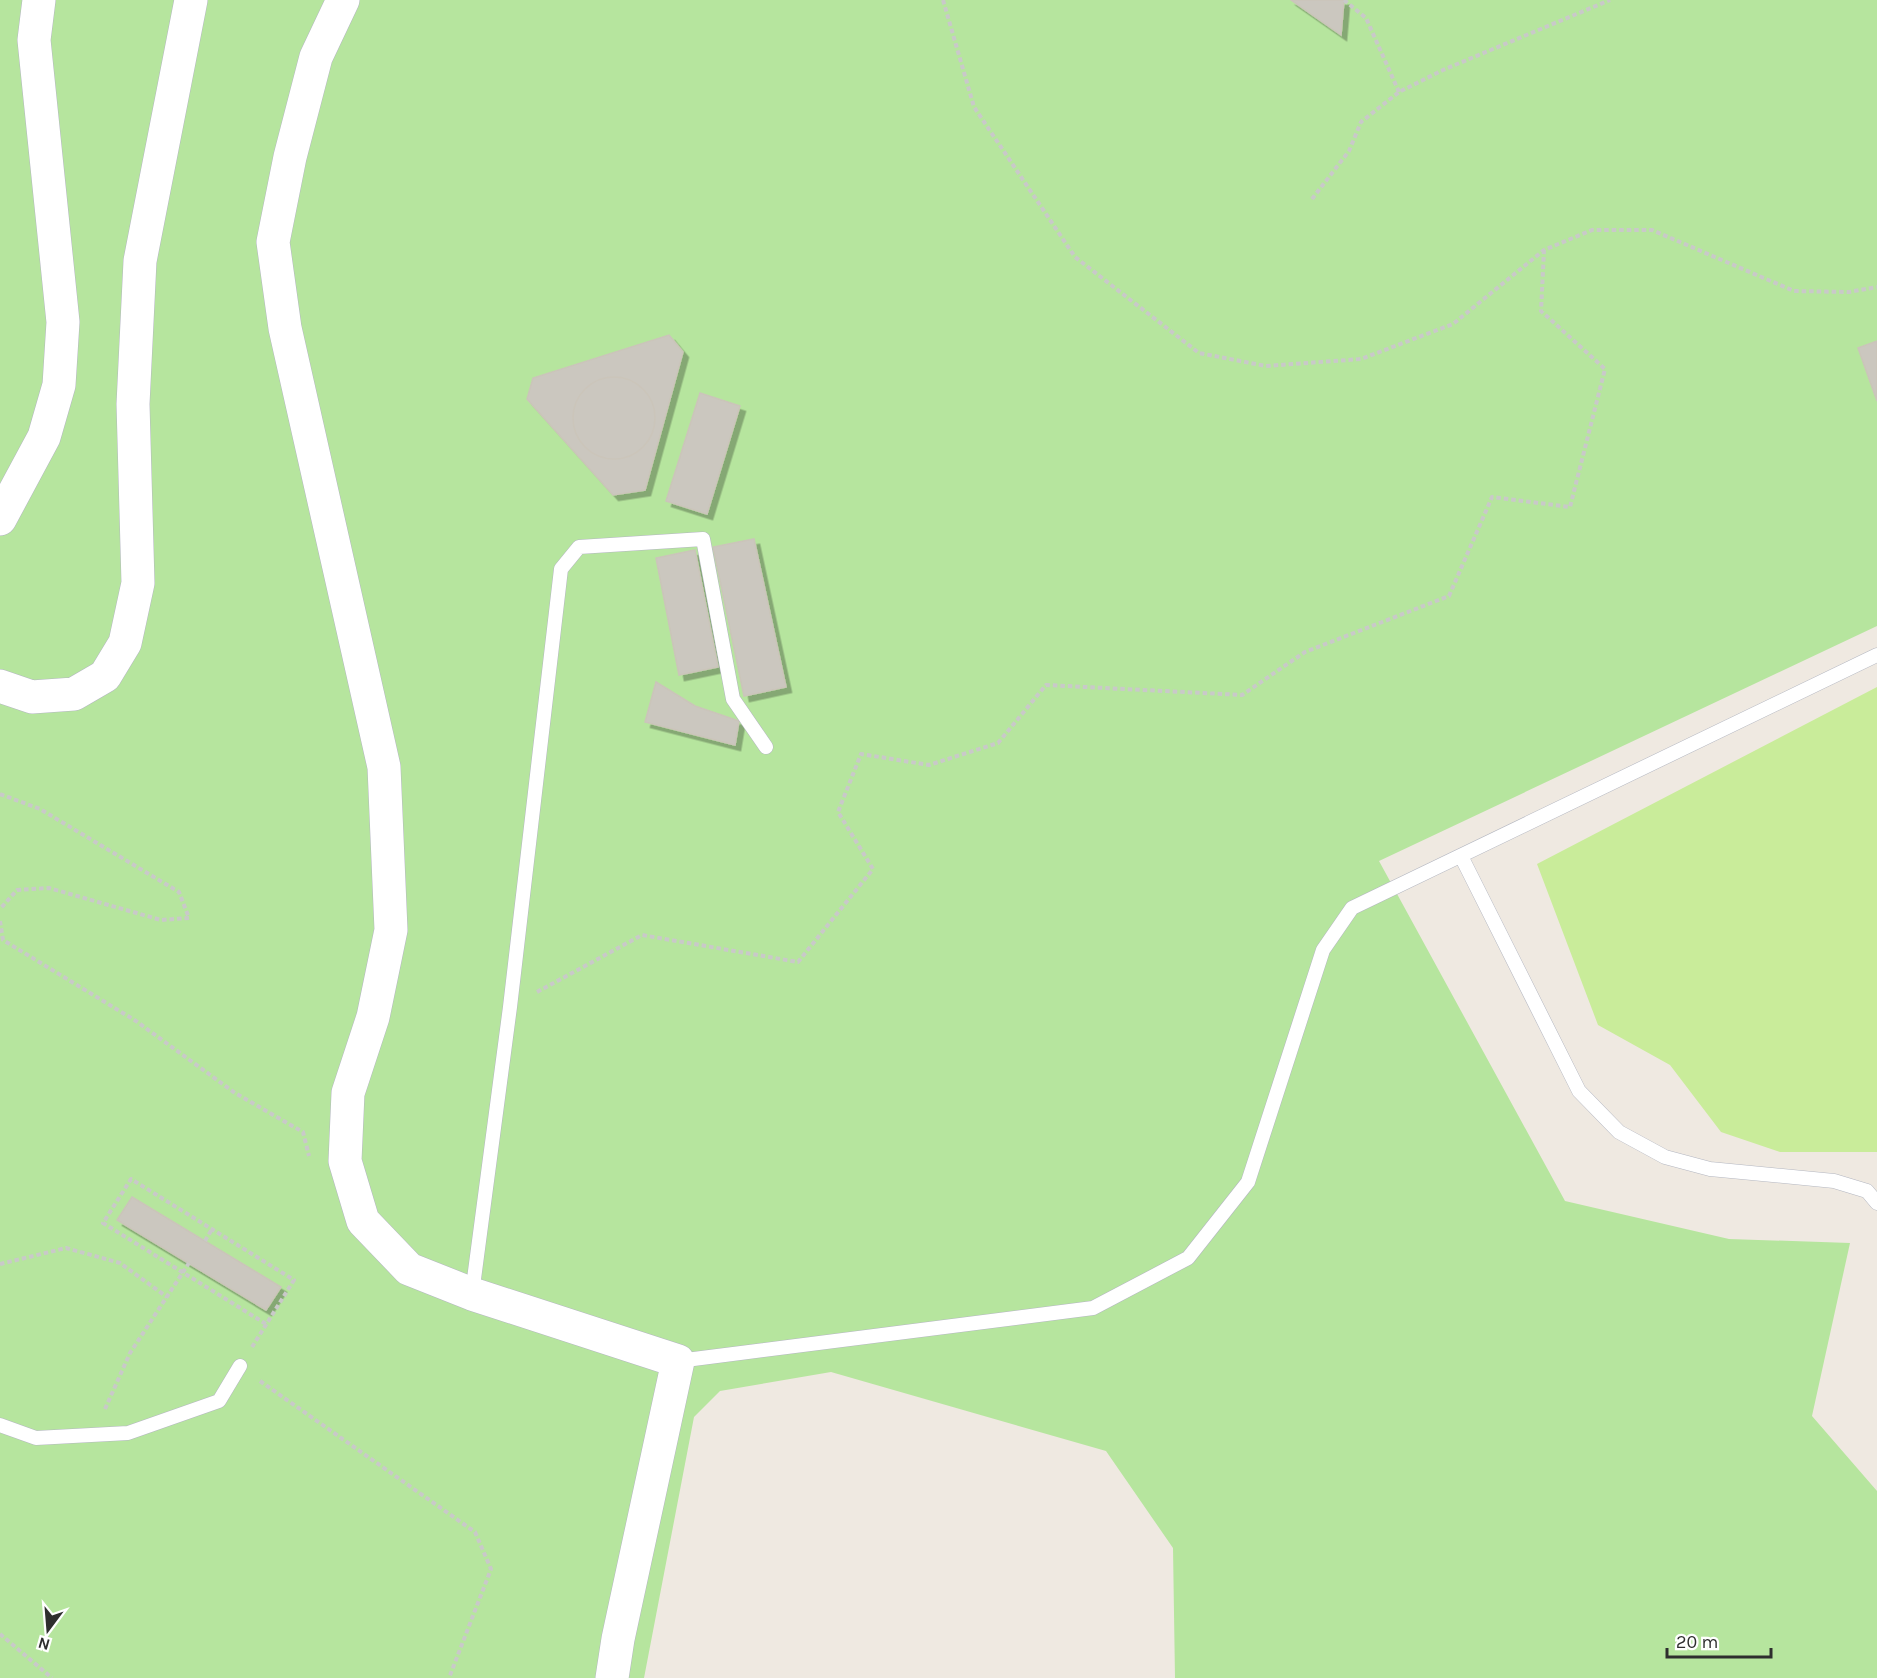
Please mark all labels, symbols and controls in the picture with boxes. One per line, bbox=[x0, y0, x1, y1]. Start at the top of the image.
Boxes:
north arrow bbox=[18, 1600, 78, 1660]
scale bar bbox=[1667, 1621, 1770, 1659]
text: 20 m bbox=[1676, 1631, 1718, 1653]
text: N bbox=[36, 1633, 52, 1655]

